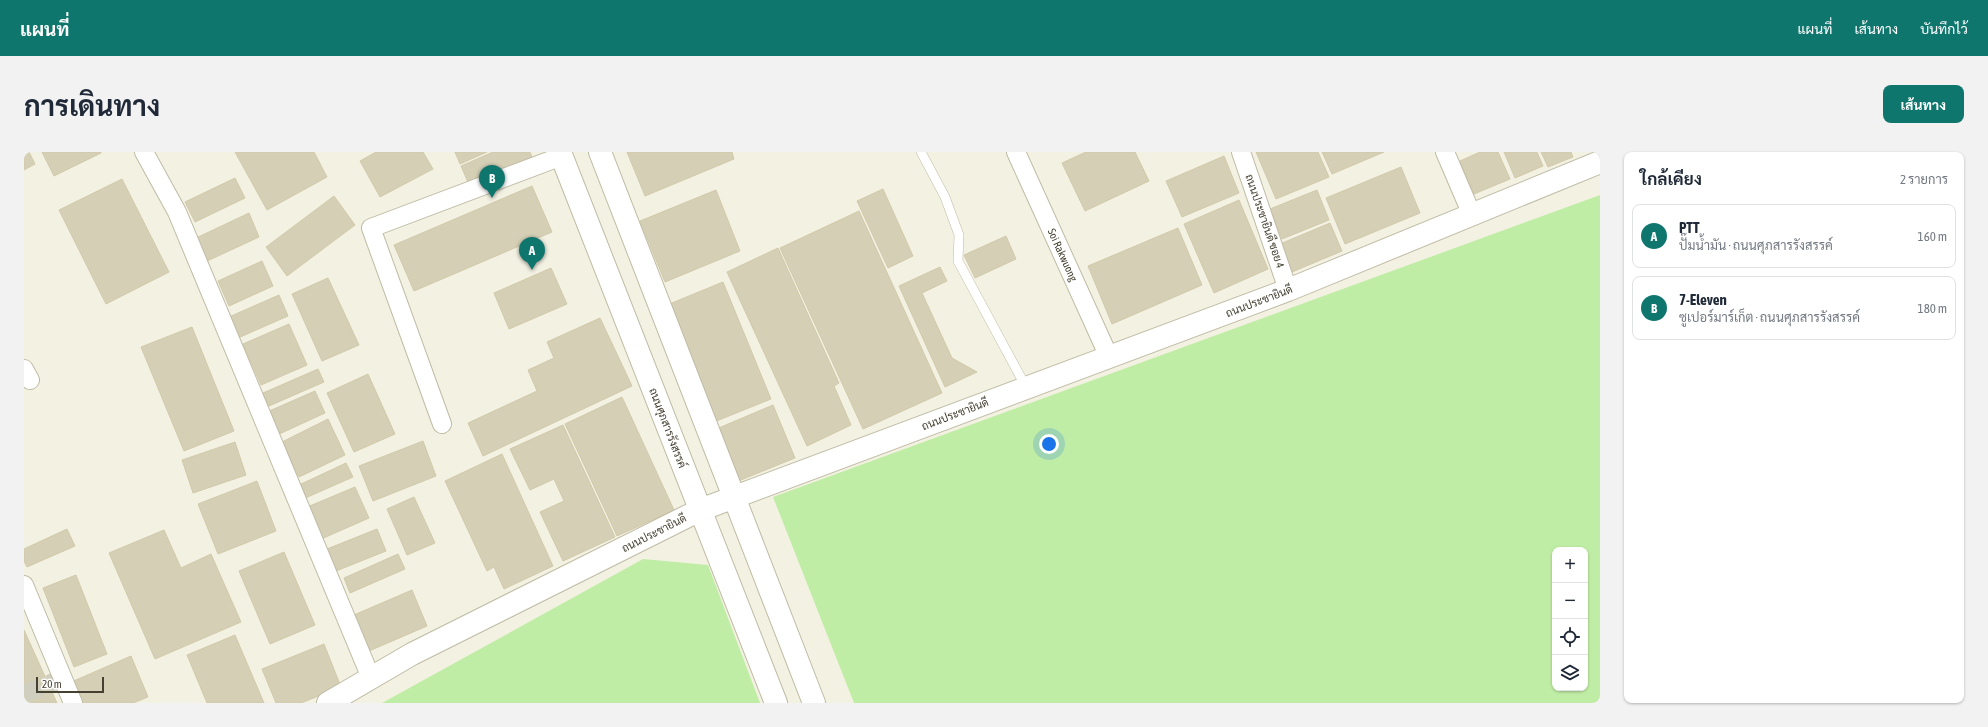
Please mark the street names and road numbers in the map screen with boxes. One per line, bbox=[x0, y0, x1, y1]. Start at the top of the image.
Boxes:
street label: ถนนประชายินดี ซอย 4 bbox=[1243, 172, 1289, 269]
street label: Soi Rakwuong bbox=[1046, 227, 1080, 283]
street label: ถนนประชายินดี bbox=[1223, 281, 1294, 319]
street label: ถนนศุภสารรังสรรค์ bbox=[644, 386, 691, 471]
street label: ถนนประชายินดี bbox=[919, 394, 990, 432]
street label: ถนนประชายินดี bbox=[619, 510, 688, 554]

